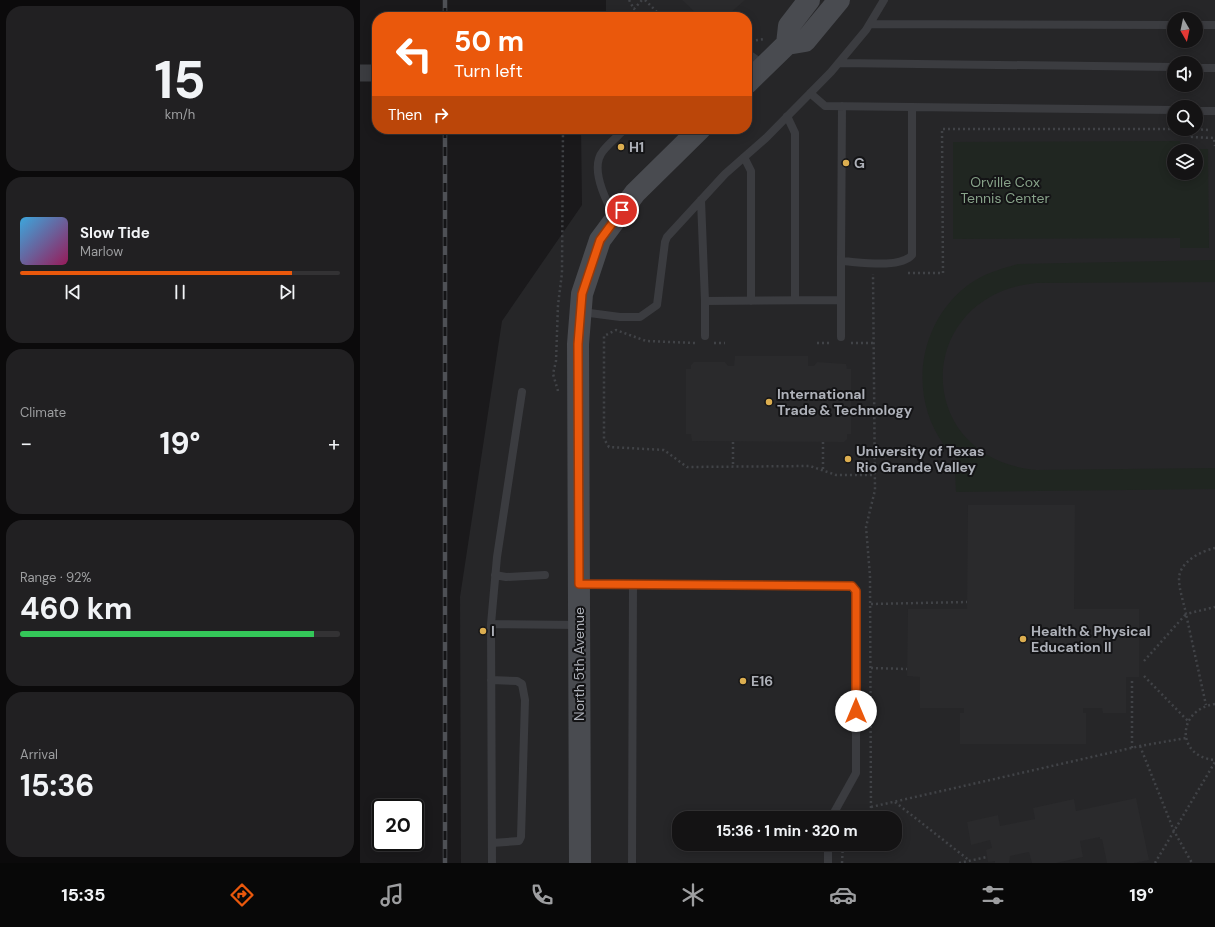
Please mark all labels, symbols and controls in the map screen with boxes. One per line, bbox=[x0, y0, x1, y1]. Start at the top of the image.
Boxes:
north arrow bbox=[1167, 12, 1203, 48]
map controls bbox=[1167, 12, 1203, 180]
text: 50 m bbox=[454, 23, 524, 60]
icon: left bbox=[388, 28, 440, 80]
text: 15 bbox=[154, 46, 206, 114]
button: sound bbox=[1167, 56, 1203, 92]
text: Turn left bbox=[454, 59, 523, 83]
button: search bbox=[1167, 100, 1203, 136]
icon: right bbox=[430, 104, 452, 126]
text: Then bbox=[388, 105, 422, 125]
text: km/h bbox=[165, 106, 195, 123]
place label: H1 bbox=[629, 138, 644, 156]
marker: H1 bbox=[616, 142, 626, 152]
button: layers bbox=[1167, 144, 1203, 180]
place label: G bbox=[854, 154, 865, 172]
marker: G bbox=[841, 158, 851, 168]
park label: Orville Cox Tennis Center bbox=[960, 173, 1050, 207]
pin bbox=[605, 193, 639, 227]
icon: arrive bbox=[611, 199, 633, 221]
text: Slow Tide bbox=[80, 223, 150, 243]
text: Marlow bbox=[80, 243, 123, 260]
icon: previous bbox=[62, 281, 84, 303]
icon: pause bbox=[169, 281, 191, 303]
icon: next bbox=[276, 281, 298, 303]
place label: International Trade & Technology bbox=[777, 385, 913, 419]
marker: International Trade & Technology bbox=[764, 397, 774, 407]
text: Climate bbox=[20, 404, 66, 421]
text: 19° bbox=[160, 424, 200, 463]
text: − bbox=[20, 429, 32, 458]
text: + bbox=[328, 429, 340, 458]
place label: University of Texas Rio Grande Valley bbox=[856, 442, 984, 476]
marker: University of Texas Rio Grande Valley bbox=[843, 454, 853, 464]
text: Range · 92% bbox=[20, 569, 92, 586]
text: 460 km bbox=[20, 589, 132, 628]
street label: North 5th Avenue bbox=[570, 607, 588, 721]
place label: I bbox=[491, 622, 495, 640]
place label: Health & Physical Education II bbox=[1031, 622, 1150, 656]
marker: I bbox=[478, 626, 488, 636]
marker: Health & Physical Education II bbox=[1018, 634, 1028, 644]
place label: E16 bbox=[751, 672, 773, 690]
marker: E16 bbox=[738, 676, 748, 686]
position arrow bbox=[835, 690, 877, 732]
text: Arrival bbox=[20, 746, 58, 763]
text: 15:36 bbox=[20, 766, 94, 805]
speed limit sign: 20 bbox=[372, 799, 424, 851]
text: 15:36 · 1 min · 320 m bbox=[716, 821, 858, 841]
icon: directions bbox=[228, 881, 256, 909]
icon: music bbox=[378, 881, 406, 909]
icon: phone bbox=[528, 881, 556, 909]
icon: climate bbox=[679, 881, 707, 909]
icon: car bbox=[829, 881, 857, 909]
icon: filters bbox=[979, 881, 1007, 909]
text: 15:35 bbox=[61, 883, 106, 907]
text: 19° bbox=[1129, 883, 1154, 907]

